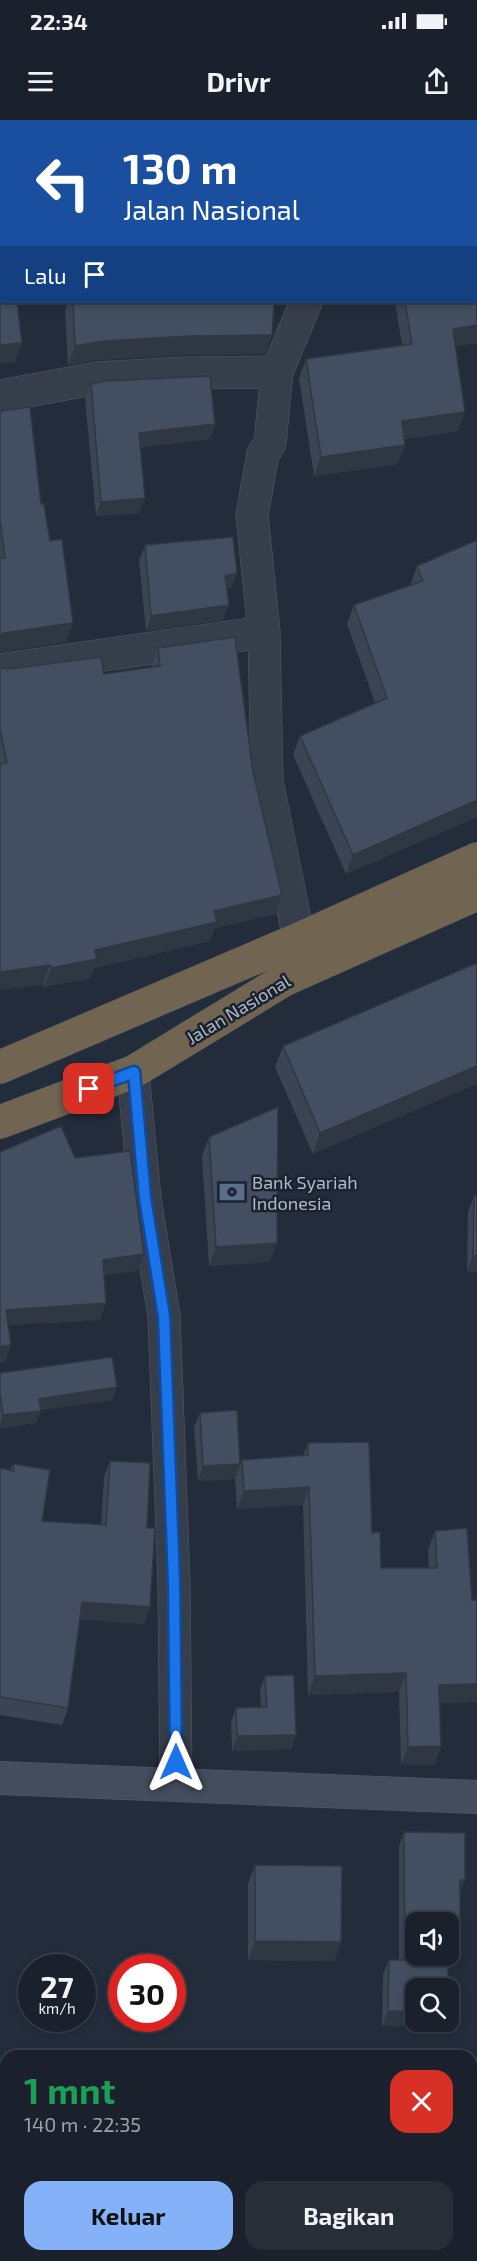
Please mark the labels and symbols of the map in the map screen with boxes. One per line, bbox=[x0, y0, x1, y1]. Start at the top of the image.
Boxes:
street label: Jalan Nasional bbox=[182, 969, 295, 1049]
pin bbox=[63, 1063, 114, 1114]
place label: Bank Syariah Indonesia bbox=[252, 1171, 358, 1214]
bank icon: Bank Syariah Indonesia bbox=[217, 1177, 247, 1207]
position arrow bbox=[144, 1730, 208, 1794]
speed limit sign: 30 bbox=[108, 1954, 186, 2032]

